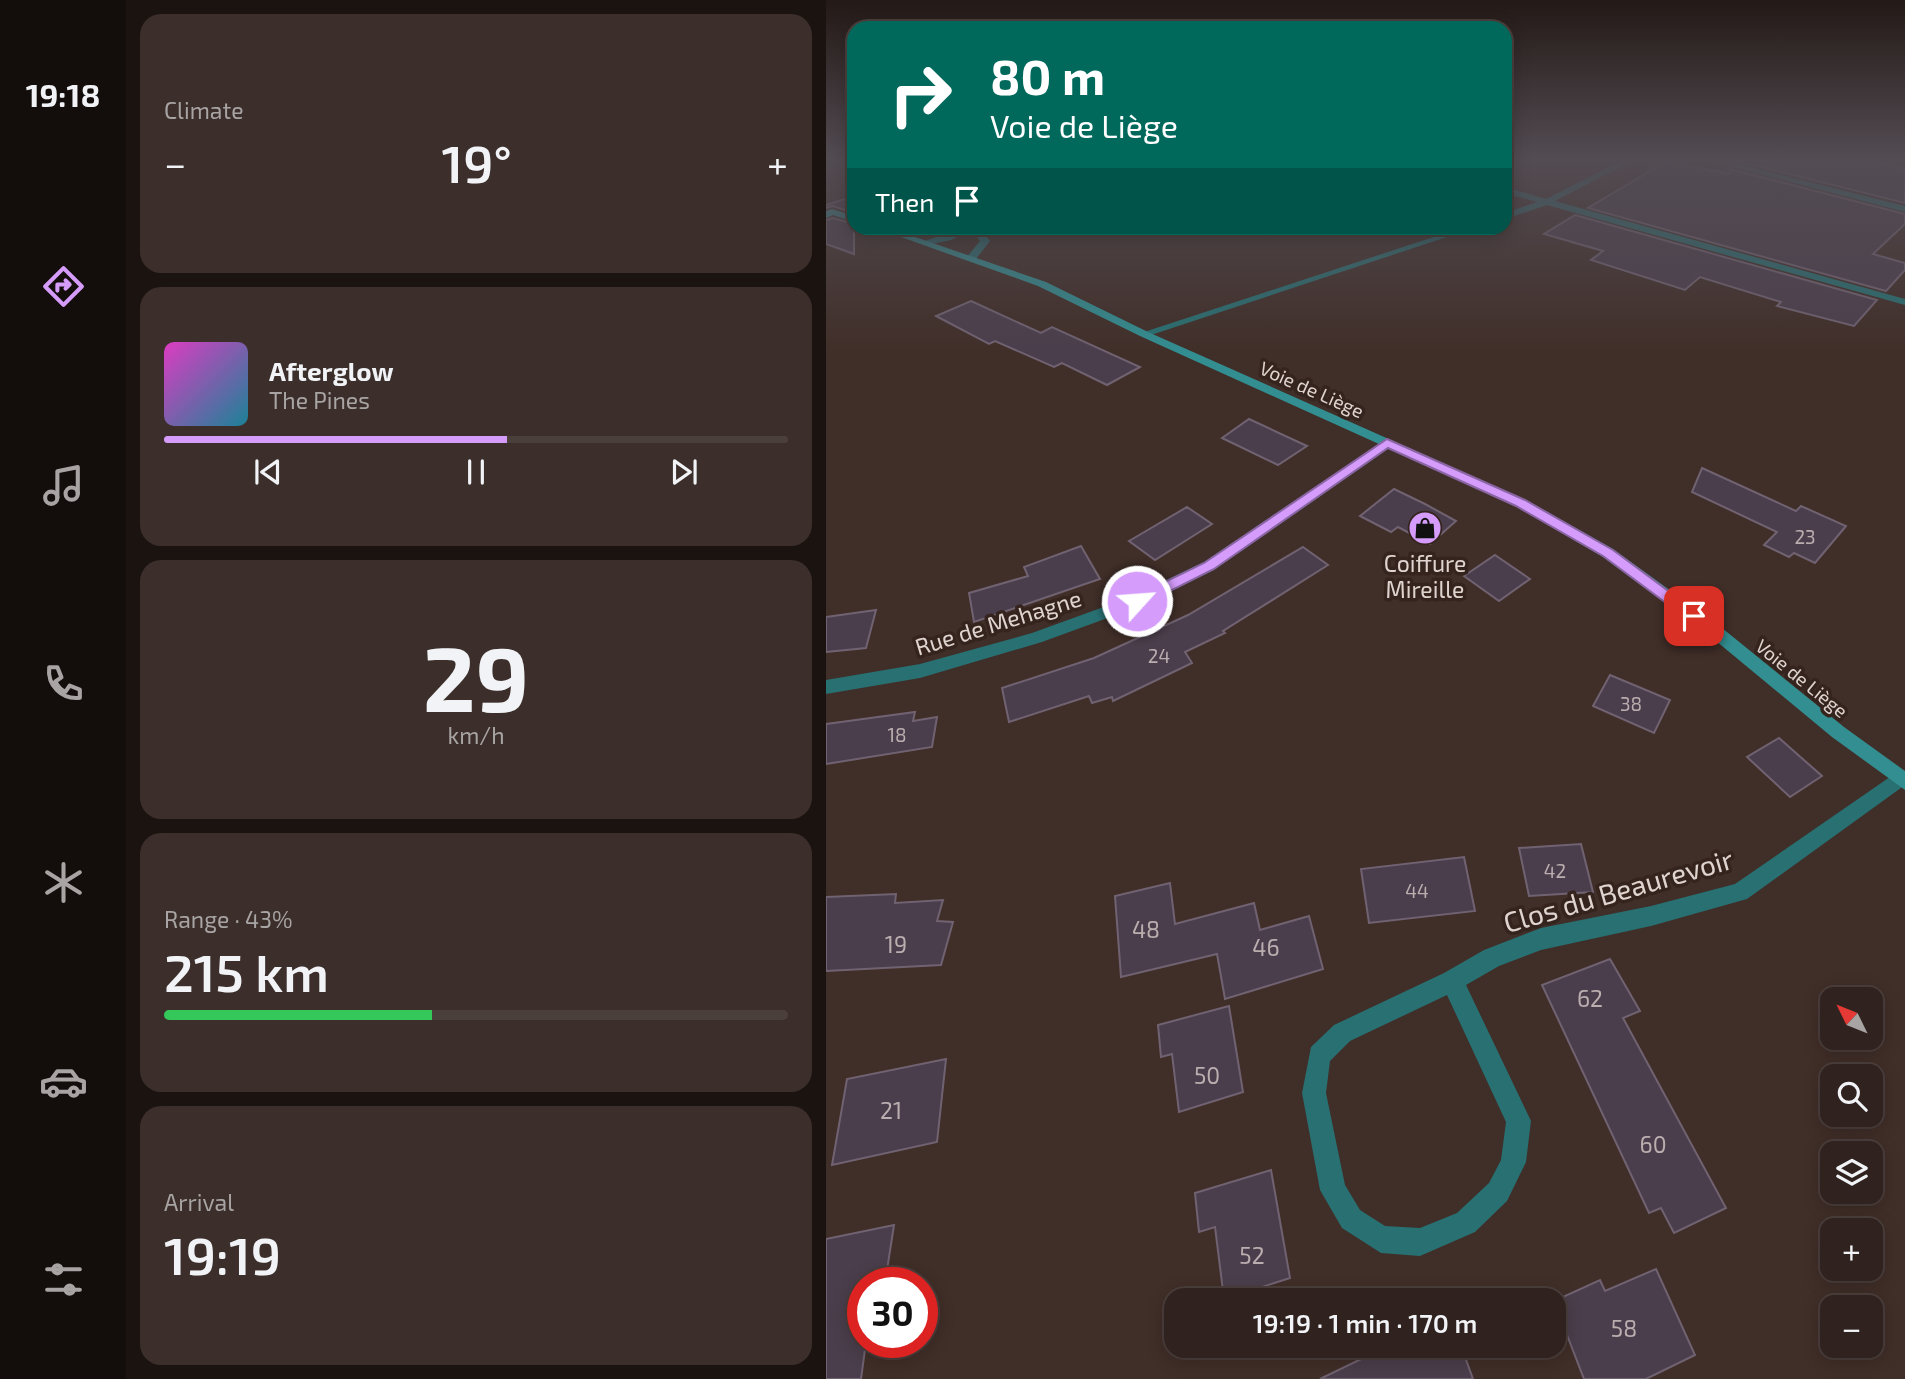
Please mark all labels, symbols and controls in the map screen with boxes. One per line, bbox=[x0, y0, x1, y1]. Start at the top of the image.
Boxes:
text: 80 m bbox=[990, 46, 1105, 105]
icon: right bbox=[875, 49, 966, 140]
text: 19:18 bbox=[26, 75, 100, 113]
text: Climate bbox=[164, 96, 244, 124]
text: Voie de Liège bbox=[990, 106, 1178, 144]
text: 19° bbox=[441, 131, 512, 193]
text: − bbox=[164, 140, 186, 186]
text: + bbox=[767, 140, 788, 186]
icon: arrive bbox=[948, 182, 986, 220]
text: Then bbox=[875, 186, 934, 217]
icon: directions bbox=[39, 262, 88, 311]
text: Afterglow bbox=[269, 355, 394, 386]
street label: Voie de Liège bbox=[1256, 356, 1368, 422]
text: The Pines bbox=[269, 386, 370, 414]
icon: previous bbox=[249, 453, 287, 491]
icon: pause bbox=[457, 453, 495, 491]
icon: next bbox=[665, 453, 703, 491]
icon: music bbox=[39, 461, 88, 510]
shop icon: Coiffure Mireille bbox=[1406, 509, 1444, 547]
house number: 23 bbox=[1794, 525, 1816, 548]
place label: Coiffure Mireille bbox=[1384, 549, 1466, 603]
position arrow bbox=[1100, 564, 1174, 638]
street label: Rue de Mehagne bbox=[911, 583, 1085, 661]
pin bbox=[1664, 586, 1724, 646]
icon: arrive bbox=[1675, 597, 1713, 635]
text: 29 bbox=[423, 621, 529, 730]
street label: Voie de Liège bbox=[1751, 634, 1853, 722]
house number: 24 bbox=[1148, 644, 1170, 667]
icon: phone bbox=[39, 659, 88, 708]
house number: 38 bbox=[1620, 692, 1642, 715]
text: km/h bbox=[447, 721, 505, 749]
house number: 18 bbox=[887, 723, 907, 746]
street label: Clos du Beaurevoir bbox=[1499, 841, 1737, 939]
icon: climate bbox=[39, 858, 88, 907]
house number: 42 bbox=[1544, 859, 1566, 882]
house number: 44 bbox=[1405, 879, 1429, 902]
text: Range · 43% bbox=[164, 905, 292, 933]
house number: 48 bbox=[1132, 915, 1160, 943]
house number: 19 bbox=[885, 930, 907, 958]
house number: 46 bbox=[1252, 933, 1280, 961]
text: 215 km bbox=[164, 940, 329, 1002]
house number: 62 bbox=[1577, 984, 1603, 1012]
north arrow bbox=[1820, 987, 1883, 1050]
map controls bbox=[1820, 987, 1883, 1358]
icon: car bbox=[39, 1057, 88, 1106]
house number: 50 bbox=[1194, 1061, 1220, 1089]
button: search bbox=[1820, 1064, 1883, 1127]
house number: 21 bbox=[880, 1096, 902, 1124]
house number: 60 bbox=[1639, 1130, 1667, 1158]
button: layers bbox=[1820, 1141, 1883, 1204]
text: Arrival bbox=[164, 1188, 234, 1216]
button: + bbox=[1820, 1218, 1883, 1281]
text: 19:19 bbox=[164, 1223, 281, 1285]
house number: 52 bbox=[1239, 1241, 1265, 1269]
icon: filters bbox=[39, 1255, 88, 1304]
speed limit sign: 30 bbox=[847, 1267, 938, 1358]
button: − bbox=[1820, 1295, 1883, 1358]
text: 19:19 · 1 min · 170 m bbox=[1253, 1307, 1477, 1338]
house number: 58 bbox=[1611, 1314, 1637, 1342]

